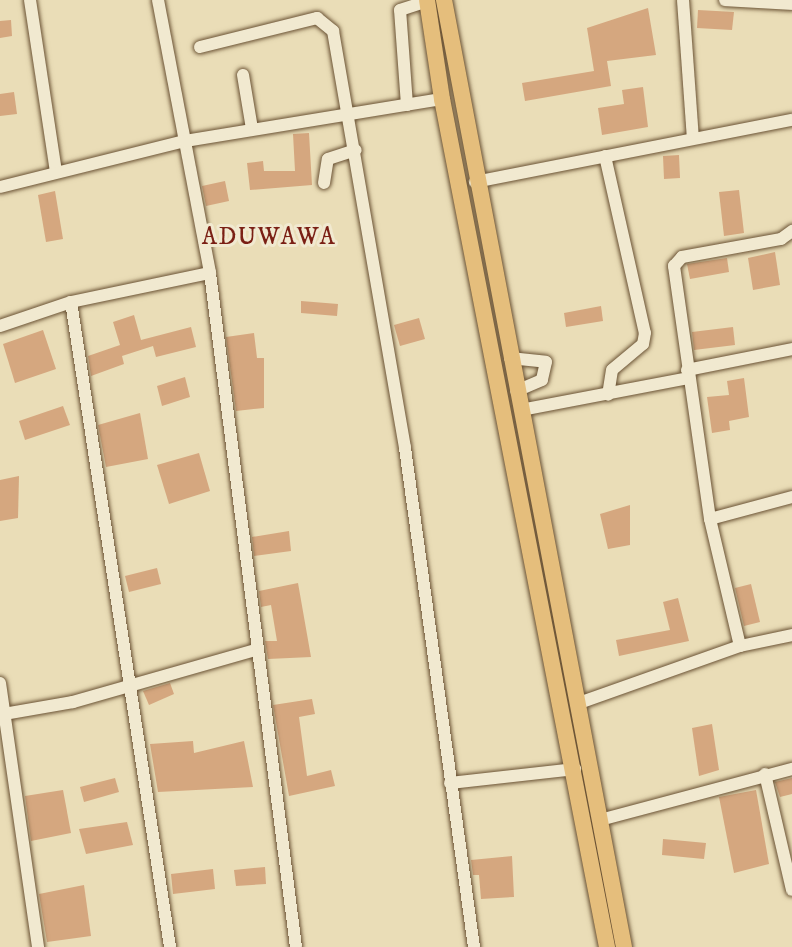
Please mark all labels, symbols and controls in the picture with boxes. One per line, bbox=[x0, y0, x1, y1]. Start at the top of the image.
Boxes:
district label: ADUWAWA bbox=[202, 224, 336, 252]

